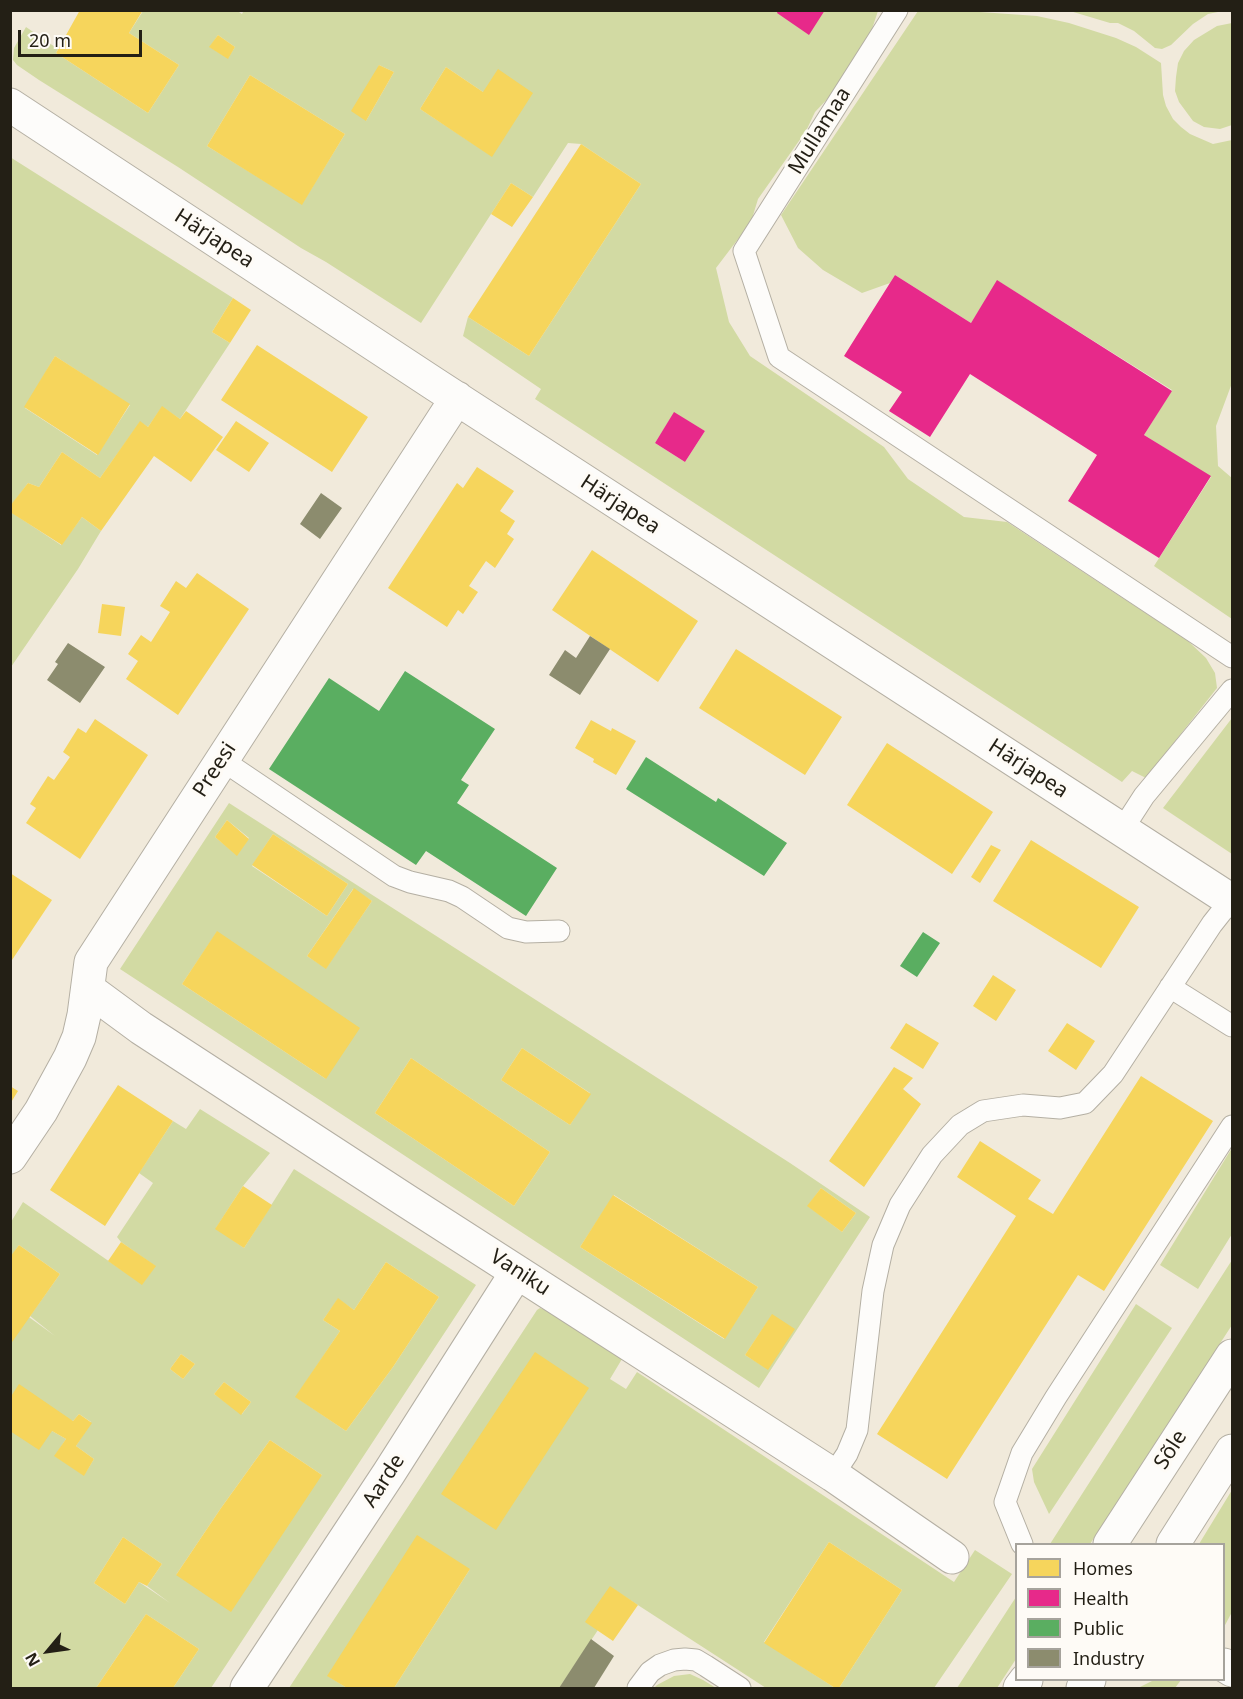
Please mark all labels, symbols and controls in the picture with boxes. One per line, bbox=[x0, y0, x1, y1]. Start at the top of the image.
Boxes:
scale bar bbox=[21, 18, 146, 56]
text: 20 m bbox=[29, 28, 71, 52]
street label: Mullamaa bbox=[783, 83, 857, 179]
street label: Härjapea bbox=[170, 204, 258, 274]
street label: Härjapea bbox=[576, 470, 664, 540]
street label: Härjapea bbox=[984, 734, 1072, 804]
street label: Preesi bbox=[188, 738, 242, 802]
street label: Vaniku bbox=[485, 1244, 555, 1302]
street label: Sõle bbox=[1149, 1426, 1193, 1474]
street label: Aarde bbox=[358, 1450, 410, 1512]
legend bbox=[1015, 1543, 1225, 1681]
text: Homes bbox=[1073, 1556, 1133, 1580]
text: Health bbox=[1073, 1586, 1129, 1610]
text: Public bbox=[1073, 1616, 1124, 1640]
north arrow bbox=[18, 1621, 78, 1681]
text: Industry bbox=[1073, 1646, 1144, 1670]
text: N bbox=[19, 1649, 45, 1671]

